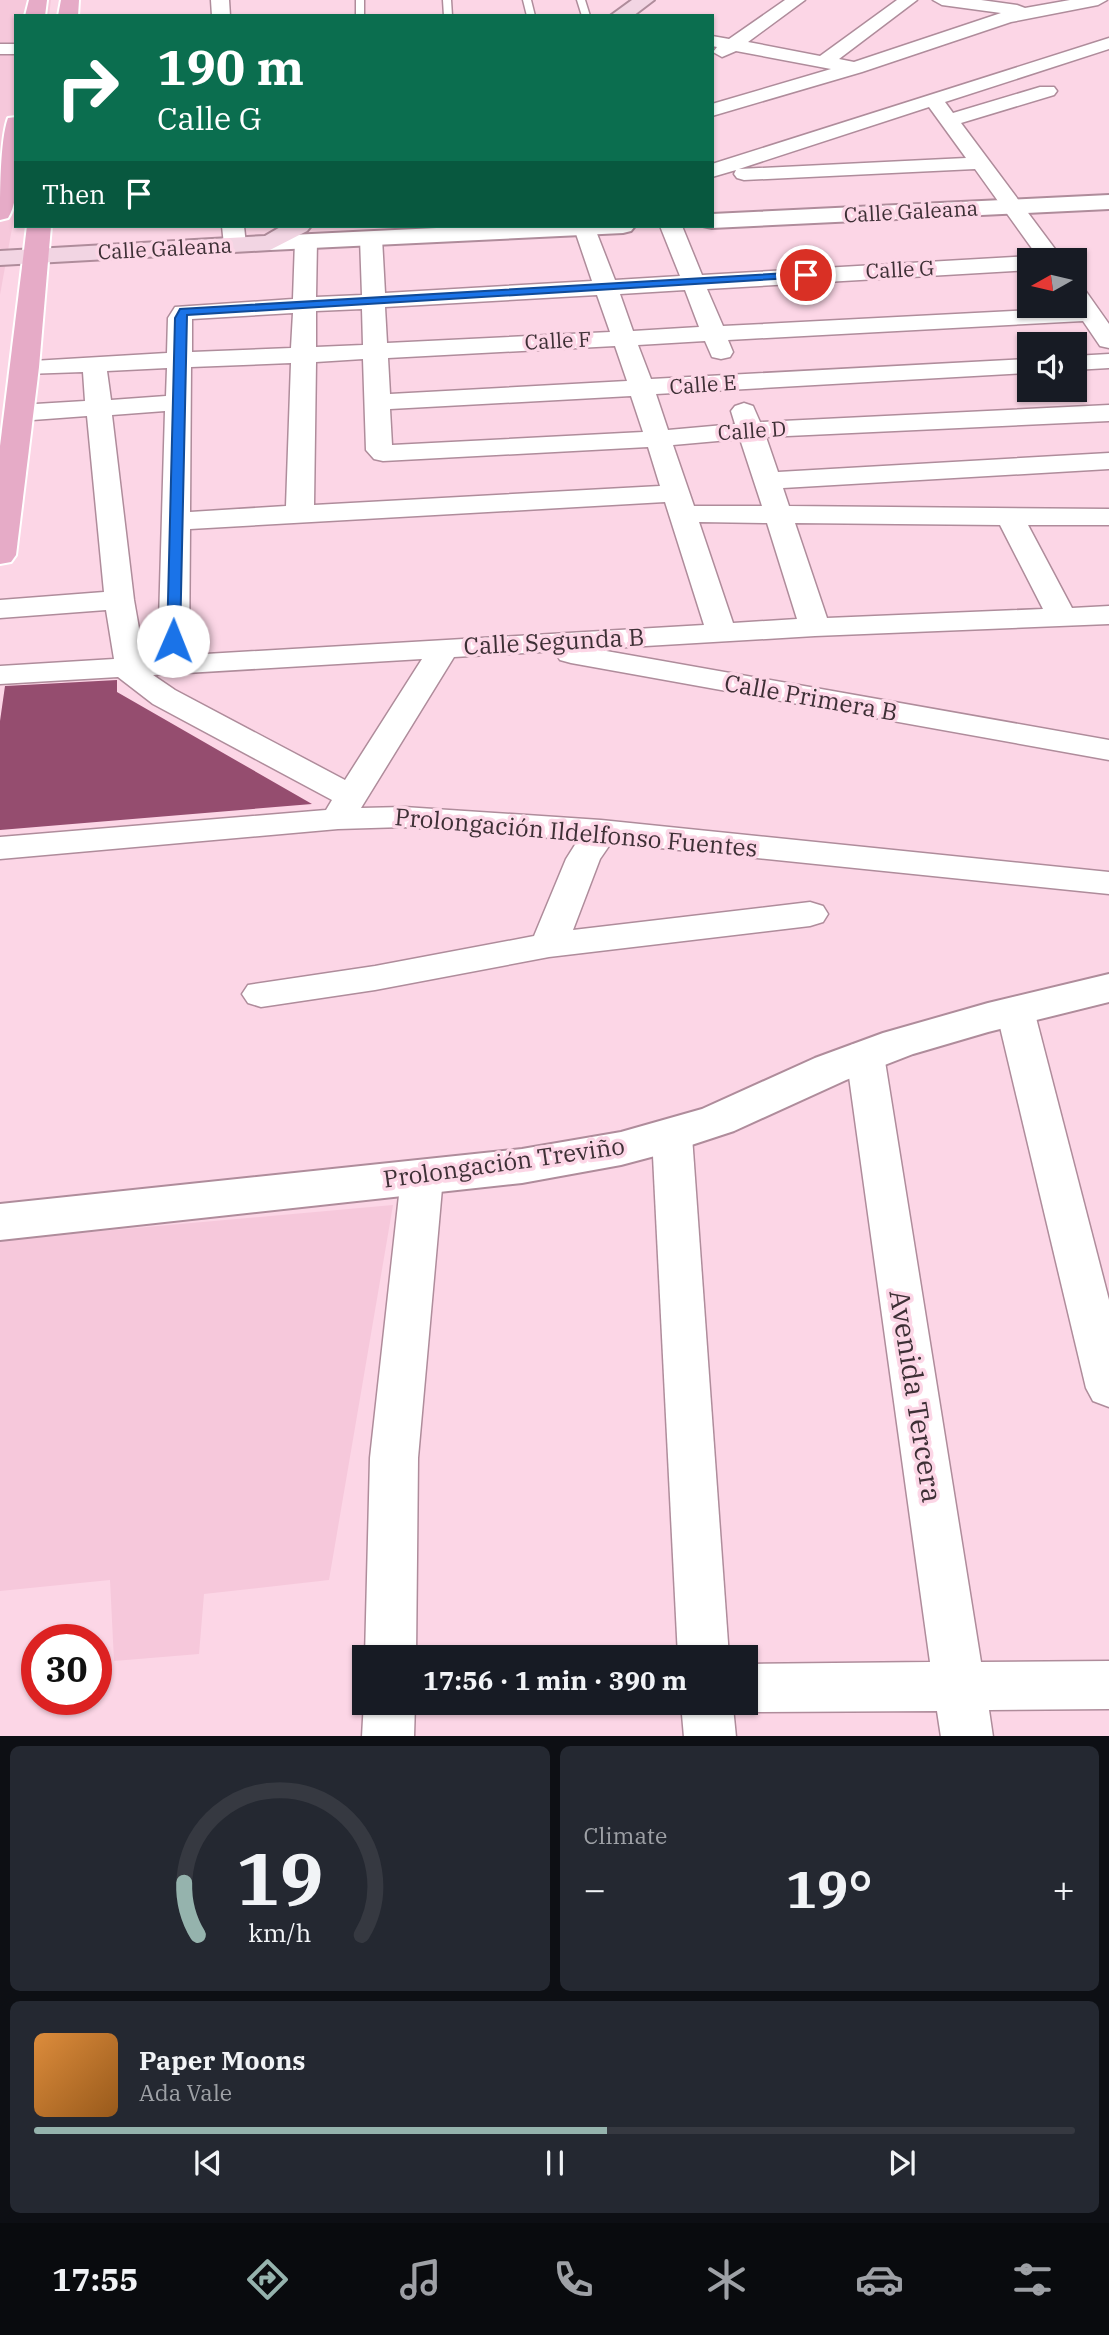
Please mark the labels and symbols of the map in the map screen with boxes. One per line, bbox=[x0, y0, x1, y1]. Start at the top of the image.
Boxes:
street label: Calle Galeana bbox=[843, 193, 979, 229]
street label: Calle Galeana bbox=[97, 230, 233, 266]
pin bbox=[776, 245, 836, 305]
north arrow bbox=[1017, 248, 1087, 318]
street label: Calle G bbox=[865, 253, 935, 285]
street label: Calle F bbox=[524, 324, 592, 356]
street label: Calle E bbox=[668, 368, 737, 400]
street label: Calle D bbox=[717, 414, 787, 446]
position arrow bbox=[136, 604, 210, 678]
street label: Calle Segunda B bbox=[463, 620, 645, 662]
street label: Calle Primera B bbox=[722, 666, 900, 728]
street label: Prolongación Ildelfonso Fuentes bbox=[393, 800, 759, 864]
street label: Prolongación Treviño bbox=[381, 1129, 627, 1195]
street label: Avenida Tercera bbox=[881, 1287, 952, 1505]
speed limit sign: 30 bbox=[21, 1624, 112, 1715]

